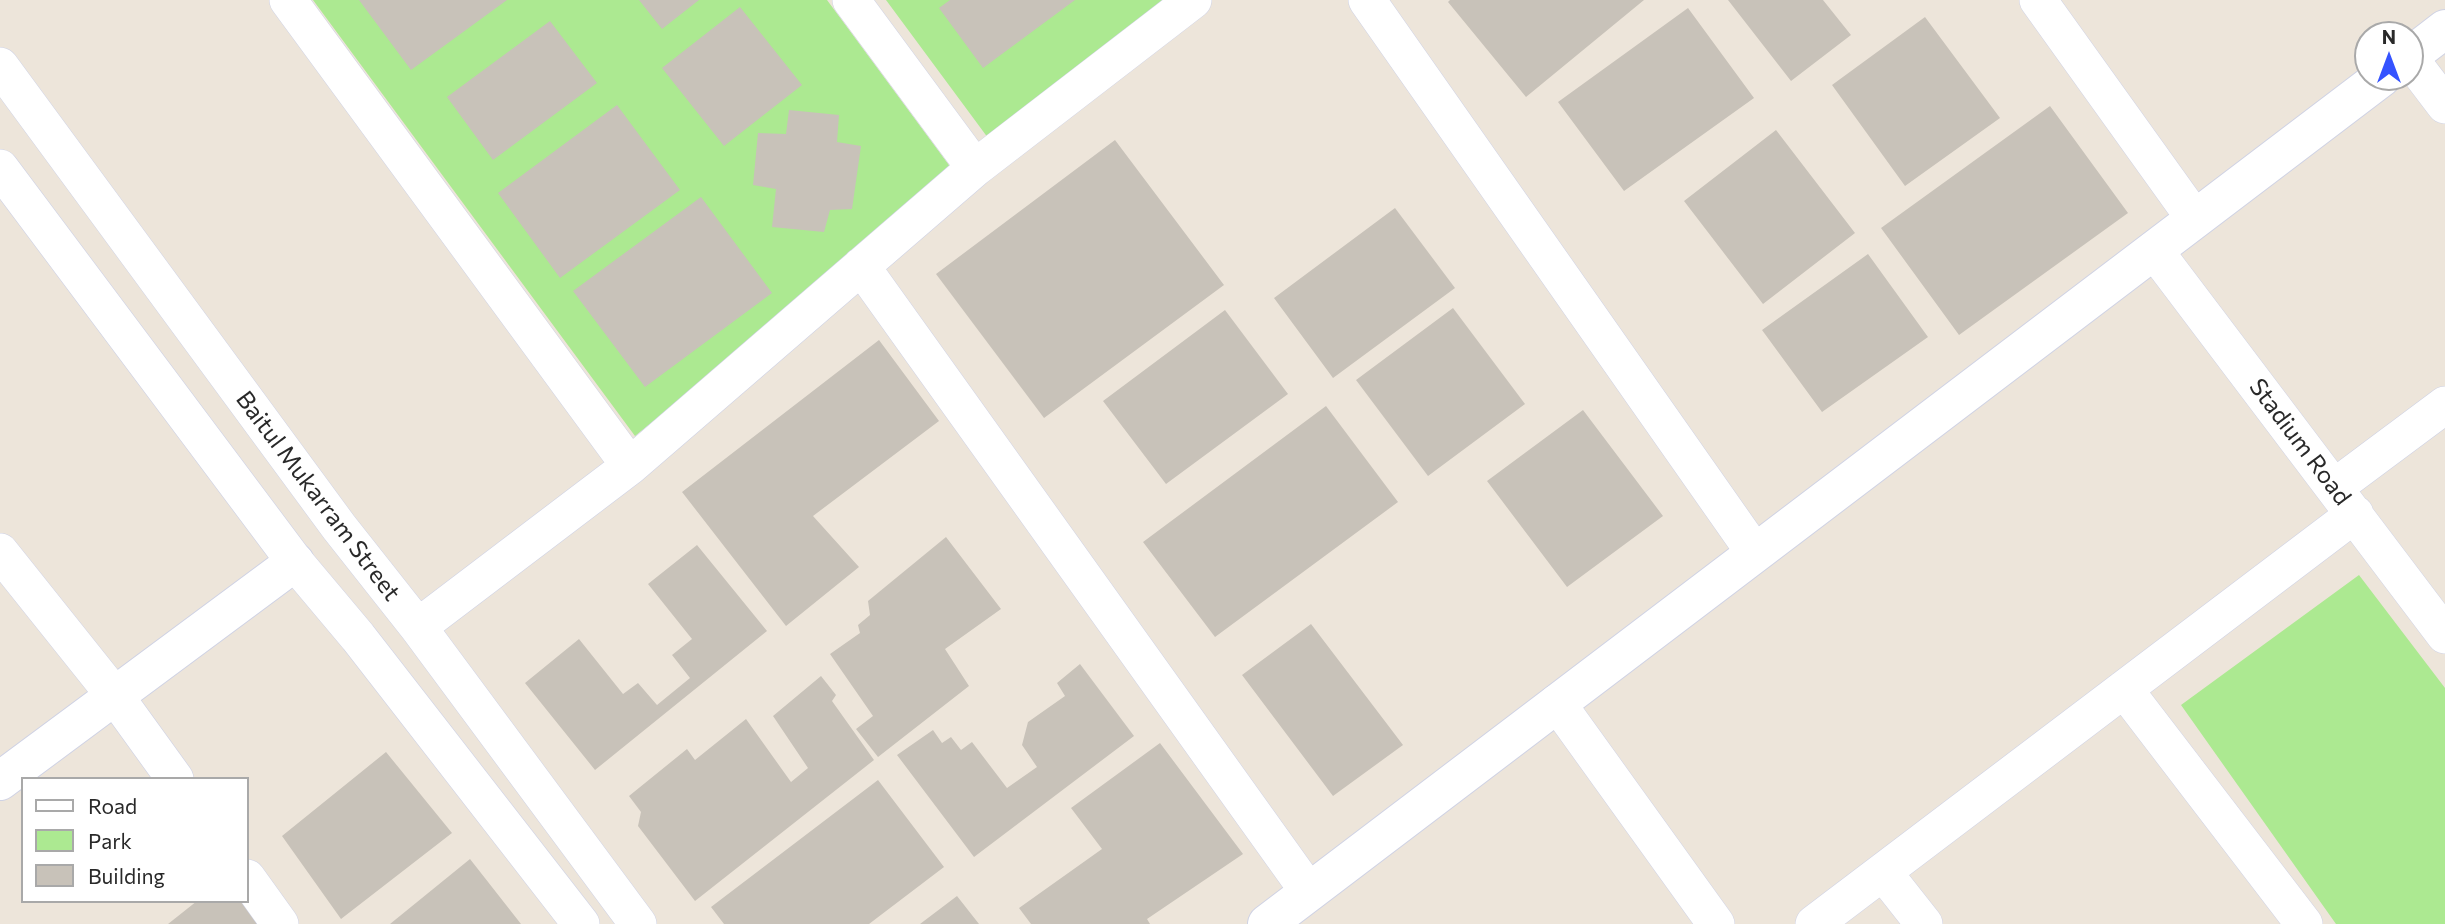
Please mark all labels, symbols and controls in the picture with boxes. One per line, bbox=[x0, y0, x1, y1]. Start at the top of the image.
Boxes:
north arrow bbox=[2354, 21, 2424, 91]
text: N bbox=[2382, 25, 2396, 48]
street label: Stadium Road bbox=[2243, 373, 2357, 511]
street label: Baitul Mukarram Street bbox=[230, 386, 406, 606]
legend bbox=[21, 777, 248, 903]
text: Road bbox=[88, 793, 137, 818]
text: Park bbox=[88, 828, 132, 853]
text: Building bbox=[88, 863, 165, 888]

